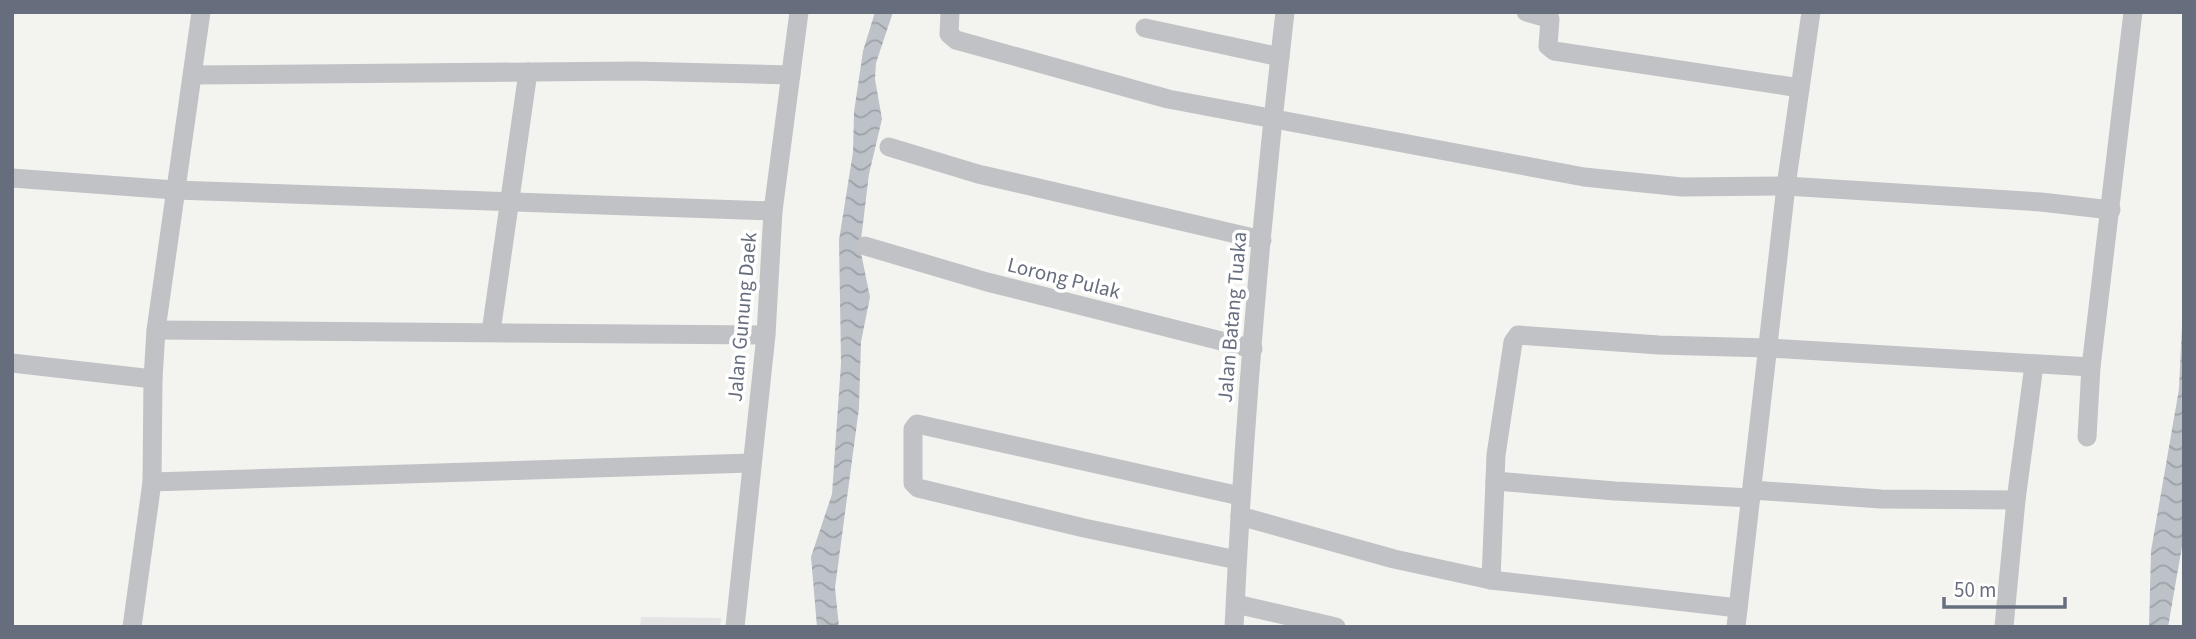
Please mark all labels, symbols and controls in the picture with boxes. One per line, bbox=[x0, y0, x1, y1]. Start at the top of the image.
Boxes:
street label: Jalan Gunung Daek bbox=[720, 230, 764, 403]
street label: Jalan Batang Tuaka bbox=[1210, 230, 1254, 404]
street label: Lorong Pulak bbox=[1004, 249, 1124, 307]
scale bar bbox=[1944, 566, 2065, 610]
text: 50 m bbox=[1954, 575, 1996, 605]

